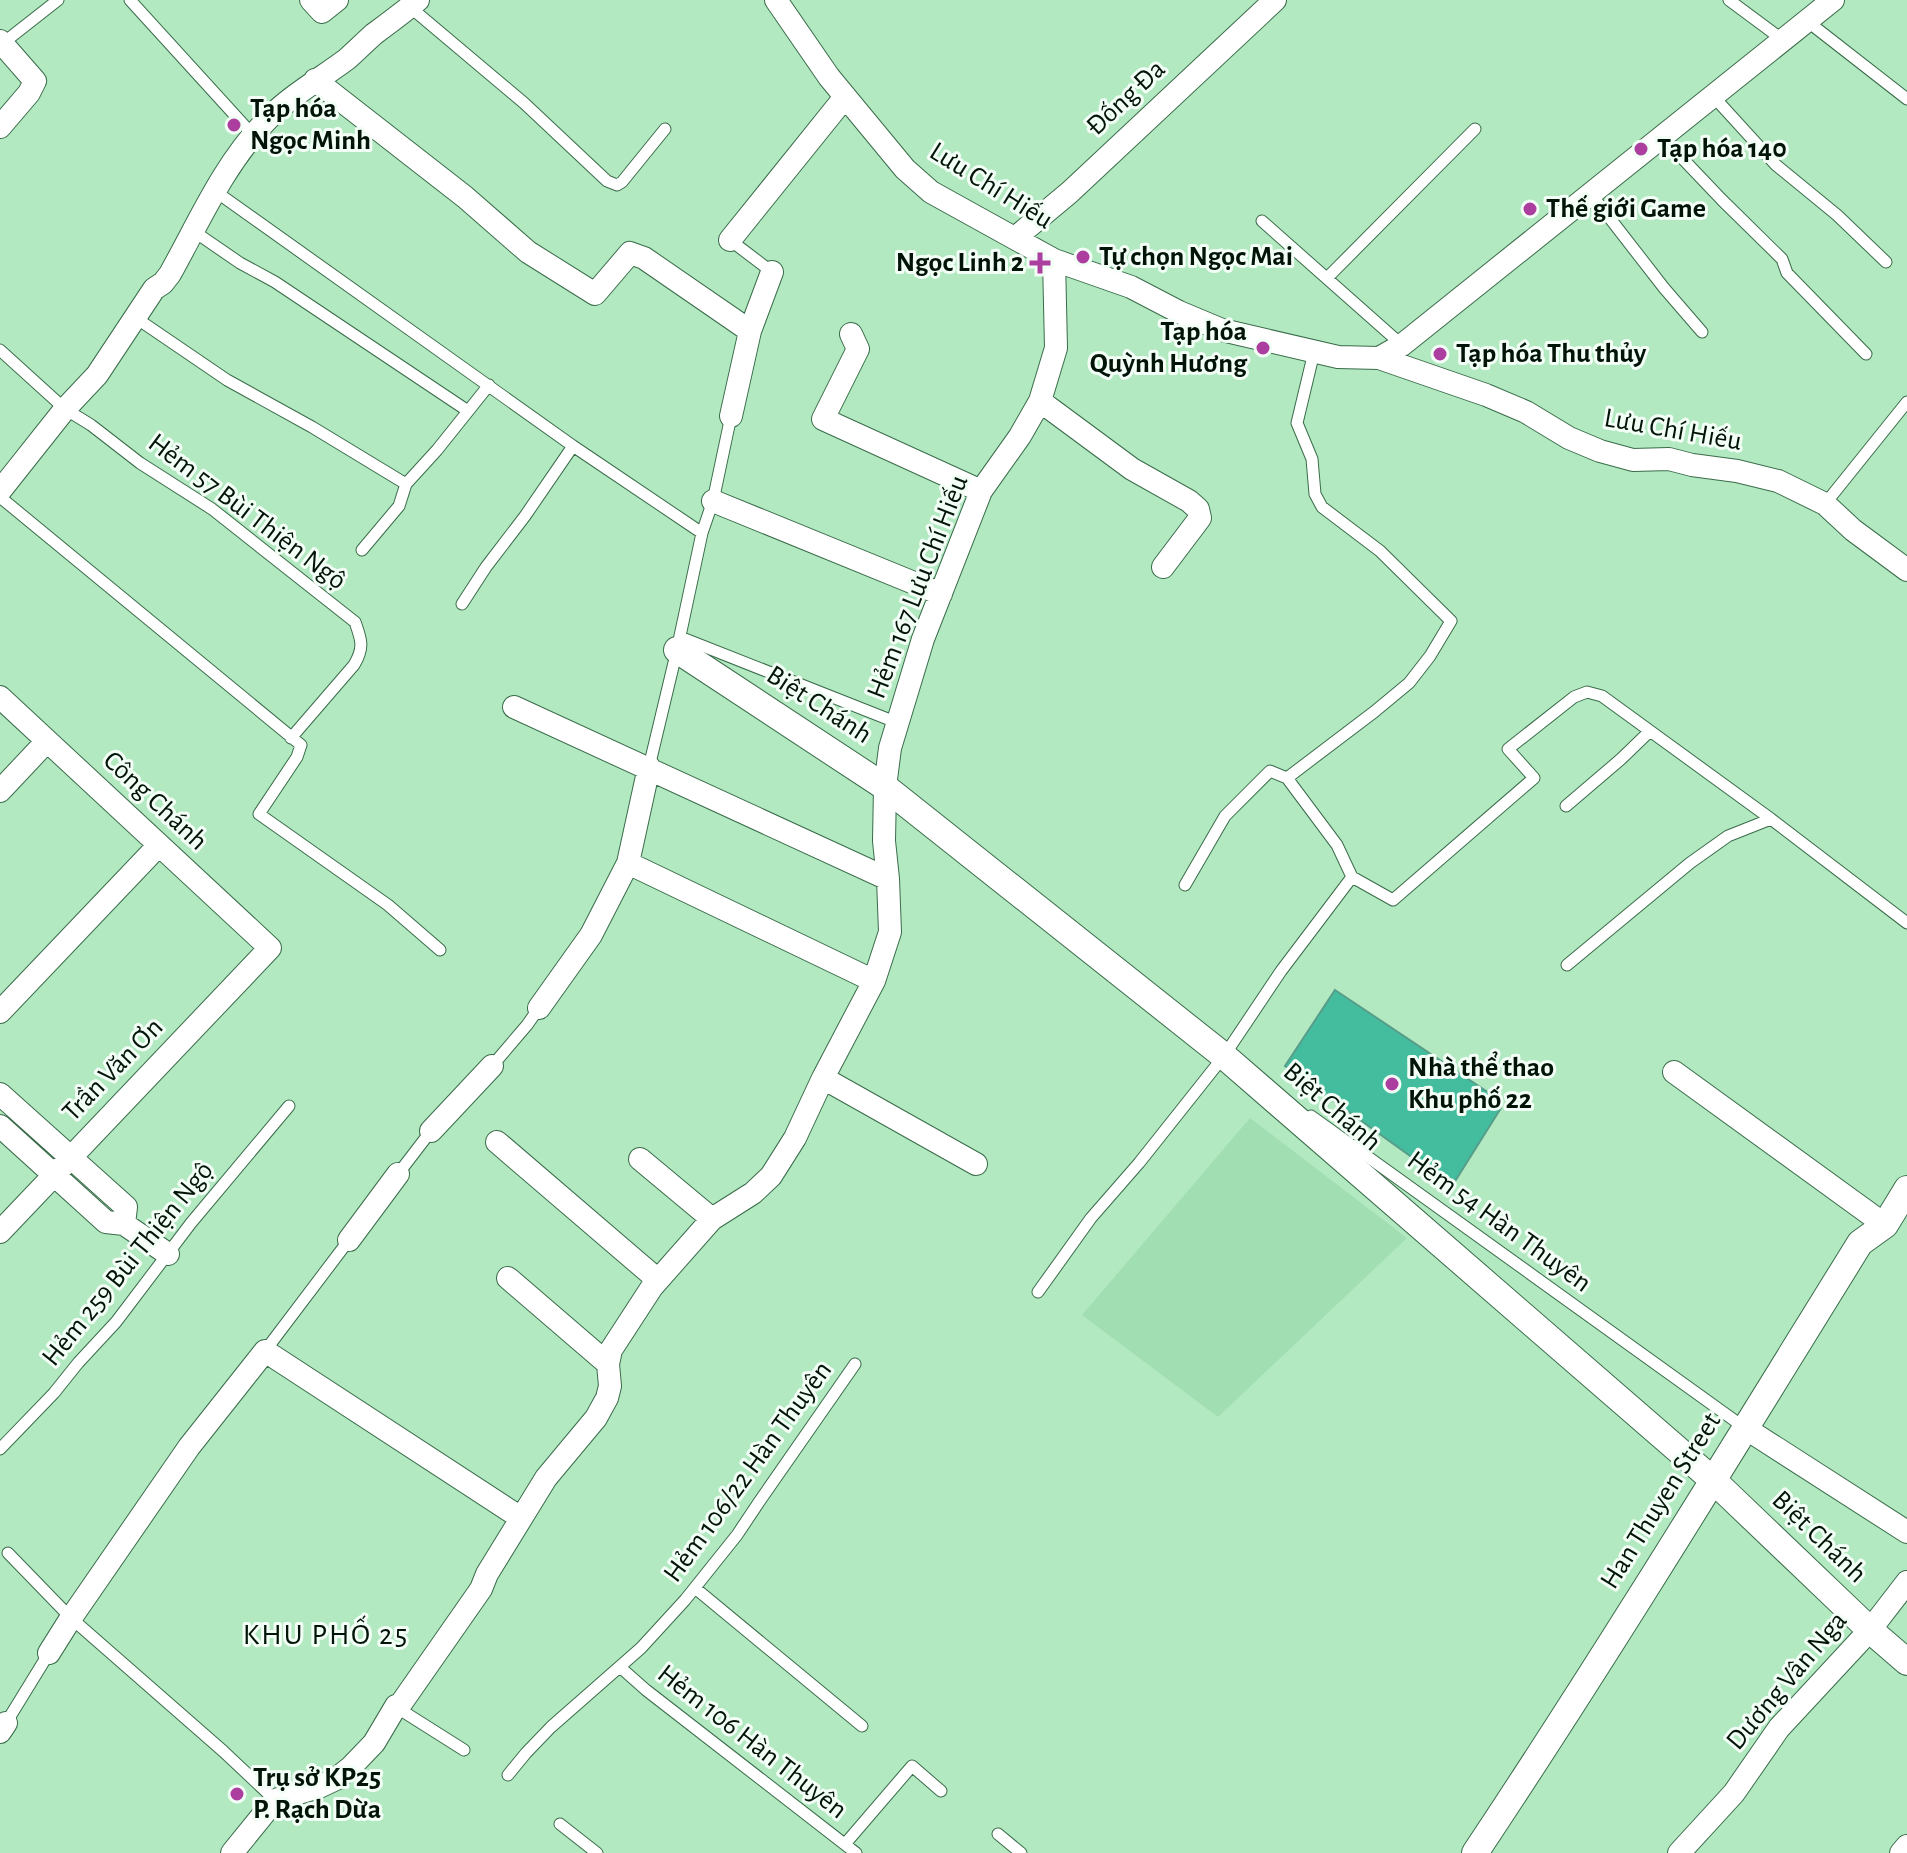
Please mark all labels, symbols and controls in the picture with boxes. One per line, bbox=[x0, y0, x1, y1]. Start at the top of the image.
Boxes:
street label: Đống Đa bbox=[1081, 55, 1171, 141]
place label: Tạp hóa Ngọc Minh bbox=[250, 95, 371, 155]
marker: Tạp hóa Ngọc Minh bbox=[225, 116, 243, 134]
place label: Tạp hóa 140 bbox=[1657, 135, 1787, 163]
street label: Lưu Chí Hiếu bbox=[925, 137, 1057, 235]
marker: Tạp hóa 140 bbox=[1632, 140, 1650, 158]
place label: Thế giới Game bbox=[1546, 194, 1706, 223]
marker: Thế giới Game bbox=[1521, 200, 1539, 218]
place label: Tự chọn Ngọc Mai bbox=[1099, 243, 1293, 271]
marker: Tự chọn Ngọc Mai bbox=[1074, 248, 1092, 266]
place label: Ngọc Linh 2 bbox=[896, 249, 1024, 277]
marker: Ngọc Linh 2 bbox=[1031, 254, 1049, 272]
place label: Tạp hóa Quỳnh Hương bbox=[1090, 318, 1248, 378]
marker: Tạp hóa Quỳnh Hương bbox=[1254, 339, 1272, 357]
place label: Tạp hóa Thu thủy bbox=[1456, 340, 1647, 368]
marker: Tạp hóa Thu thủy bbox=[1431, 345, 1449, 363]
street label: Lưu Chí Hiếu bbox=[1602, 404, 1744, 456]
street label: Hẻm 57 Bùi Thiện Ngộ bbox=[143, 429, 351, 595]
street label: Hẻm 167 Lưu Chí Hiếu bbox=[863, 471, 973, 703]
street label: Biệt Chánh bbox=[761, 661, 877, 749]
street label: Công Chánh bbox=[98, 746, 212, 856]
street label: Trần Văn Ơn bbox=[57, 1013, 169, 1127]
place label: Nhà thể thao Khu phố 22 bbox=[1408, 1051, 1554, 1114]
street label: Biệt Chánh bbox=[1278, 1057, 1386, 1157]
marker: Nhà thể thao Khu phố 22 bbox=[1383, 1075, 1401, 1093]
street label: Hẻm 54 Hàn Thuyên bbox=[1402, 1146, 1596, 1298]
street label: Hẻm 259 Bùi Thiện Ngộ bbox=[37, 1156, 219, 1372]
street label: Hẻm 106/22 Hàn Thuyên bbox=[659, 1356, 837, 1588]
street label: Han Thuyen Street bbox=[1596, 1408, 1726, 1594]
street label: Biệt Chánh bbox=[1766, 1486, 1872, 1588]
street label: Dương Vân Nga bbox=[1721, 1607, 1853, 1755]
district label: KHU PHỐ 25 bbox=[243, 1615, 409, 1650]
street label: Hẻm 106 Hàn Thuyên bbox=[652, 1660, 852, 1824]
place label: Trụ sở KP25 P. Rạch Dừa bbox=[253, 1764, 381, 1824]
marker: Trụ sở KP25 P. Rạch Dừa bbox=[228, 1785, 246, 1803]

